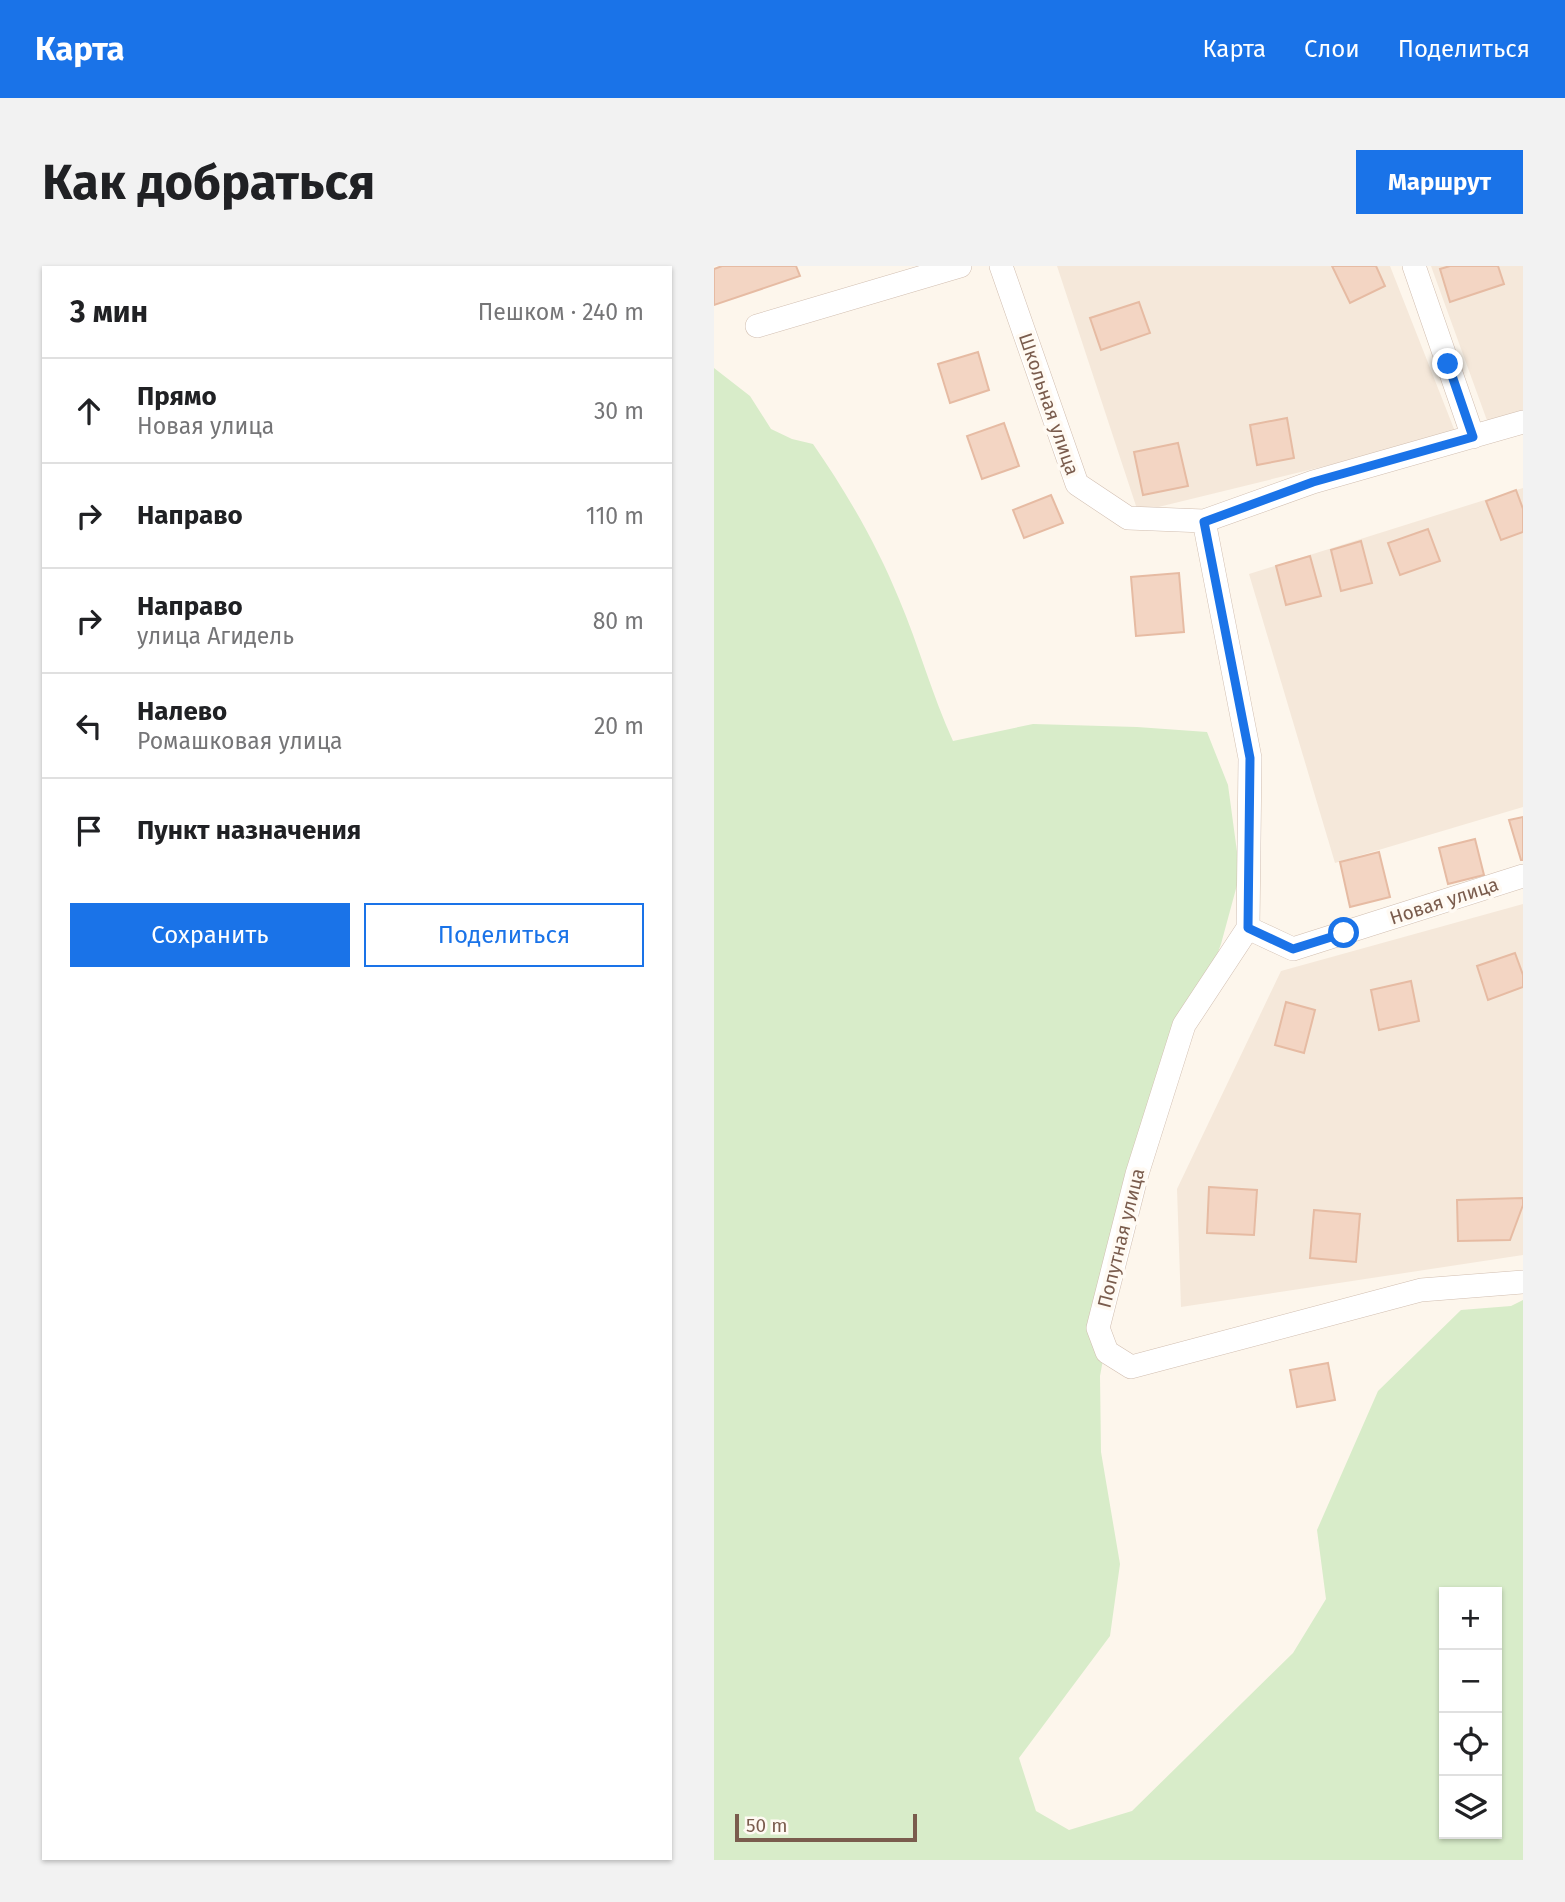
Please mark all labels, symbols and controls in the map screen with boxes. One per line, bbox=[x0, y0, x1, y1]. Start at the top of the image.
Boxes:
text: Карта bbox=[35, 29, 125, 69]
text: Карта bbox=[1202, 35, 1266, 63]
text: Слои bbox=[1304, 35, 1360, 63]
text: Поделиться bbox=[1398, 35, 1530, 63]
button: Маршрут bbox=[1356, 150, 1523, 214]
text: Как добраться bbox=[42, 153, 375, 212]
text: 3 мин bbox=[70, 294, 148, 330]
text: Пешком · 240 m bbox=[478, 298, 644, 326]
street label: Школьная улица bbox=[1014, 330, 1084, 478]
route end bbox=[1432, 348, 1463, 379]
text: Прямо bbox=[137, 381, 217, 412]
icon: ahead bbox=[70, 392, 108, 430]
text: 30 m bbox=[594, 397, 644, 425]
text: Новая улица bbox=[137, 412, 274, 440]
icon: right bbox=[70, 497, 108, 535]
text: Направо bbox=[137, 500, 243, 531]
text: 110 m bbox=[586, 502, 644, 530]
text: Направо bbox=[137, 591, 243, 622]
icon: right bbox=[70, 602, 108, 640]
text: 80 m bbox=[593, 607, 644, 635]
text: улица Агидель bbox=[137, 622, 294, 650]
text: Налево bbox=[137, 696, 227, 727]
icon: left bbox=[70, 707, 108, 745]
text: 20 m bbox=[594, 712, 644, 740]
text: Ромашковая улица bbox=[137, 727, 343, 755]
icon: arrive bbox=[70, 812, 108, 850]
text: Пункт назначения bbox=[137, 815, 361, 846]
street label: Новая улица bbox=[1387, 873, 1501, 929]
button: Сохранить bbox=[70, 903, 350, 967]
button: Поделиться bbox=[364, 903, 644, 967]
route start bbox=[1328, 917, 1359, 948]
street label: Попутная улица bbox=[1093, 1166, 1149, 1310]
map controls bbox=[1439, 1587, 1502, 1839]
button: + bbox=[1439, 1587, 1502, 1650]
button: − bbox=[1439, 1650, 1502, 1713]
button: locate bbox=[1439, 1713, 1502, 1776]
button: layers bbox=[1439, 1776, 1502, 1839]
scale bar bbox=[735, 1811, 917, 1843]
text: 50 m bbox=[746, 1814, 787, 1837]

